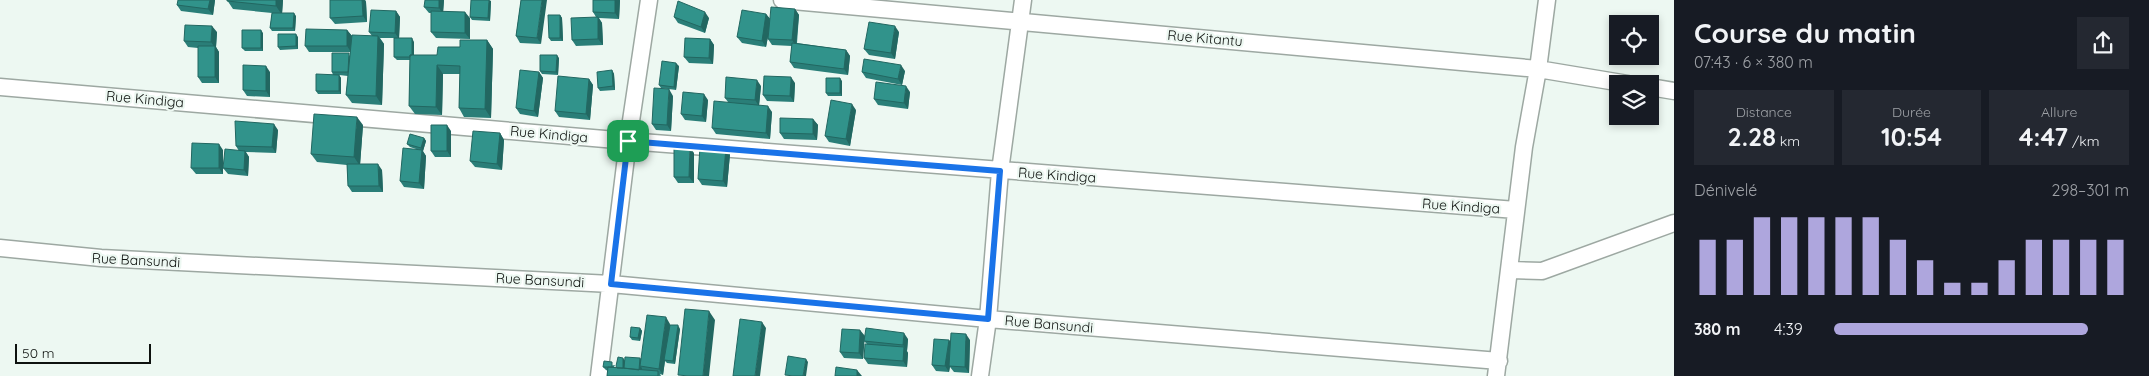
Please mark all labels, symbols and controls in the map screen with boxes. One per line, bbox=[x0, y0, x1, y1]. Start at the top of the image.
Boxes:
map controls bbox=[1609, 15, 1659, 125]
button: locate bbox=[1609, 15, 1659, 65]
text: Course du matin bbox=[1694, 15, 1916, 50]
button: share bbox=[2077, 17, 2129, 69]
street label: Rue Kitantu bbox=[1167, 26, 1243, 50]
text: 07:43 · 6 × 380 m bbox=[1694, 52, 1813, 72]
button: layers bbox=[1609, 75, 1659, 125]
street label: Rue Kindiga bbox=[105, 87, 185, 111]
text: Distance bbox=[1736, 103, 1792, 121]
text: Durée bbox=[1892, 103, 1931, 121]
text: Allure bbox=[2041, 103, 2077, 121]
pin bbox=[607, 120, 649, 162]
text: 2.28 bbox=[1728, 121, 1776, 152]
text: 10:54 bbox=[1881, 121, 1942, 152]
text: 4:47 bbox=[2019, 121, 2068, 152]
street label: Rue Kindiga bbox=[509, 122, 589, 146]
icon: arrive bbox=[614, 127, 642, 155]
text: km bbox=[1776, 132, 1800, 150]
text: /km bbox=[2068, 132, 2099, 150]
street label: Rue Kindiga bbox=[1017, 163, 1097, 187]
text: Dénivelé bbox=[1694, 180, 1757, 200]
text: 298–301 m bbox=[2052, 180, 2129, 200]
street label: Rue Kindiga bbox=[1421, 194, 1501, 218]
street label: Rue Bansundi bbox=[91, 249, 181, 271]
street label: Rue Bansundi bbox=[495, 269, 585, 291]
street label: Rue Bansundi bbox=[1004, 311, 1094, 337]
text: 380 m bbox=[1694, 319, 1740, 339]
text: 4:39 bbox=[1774, 319, 1803, 339]
scale bar bbox=[15, 341, 151, 364]
text: 50 m bbox=[22, 344, 55, 362]

